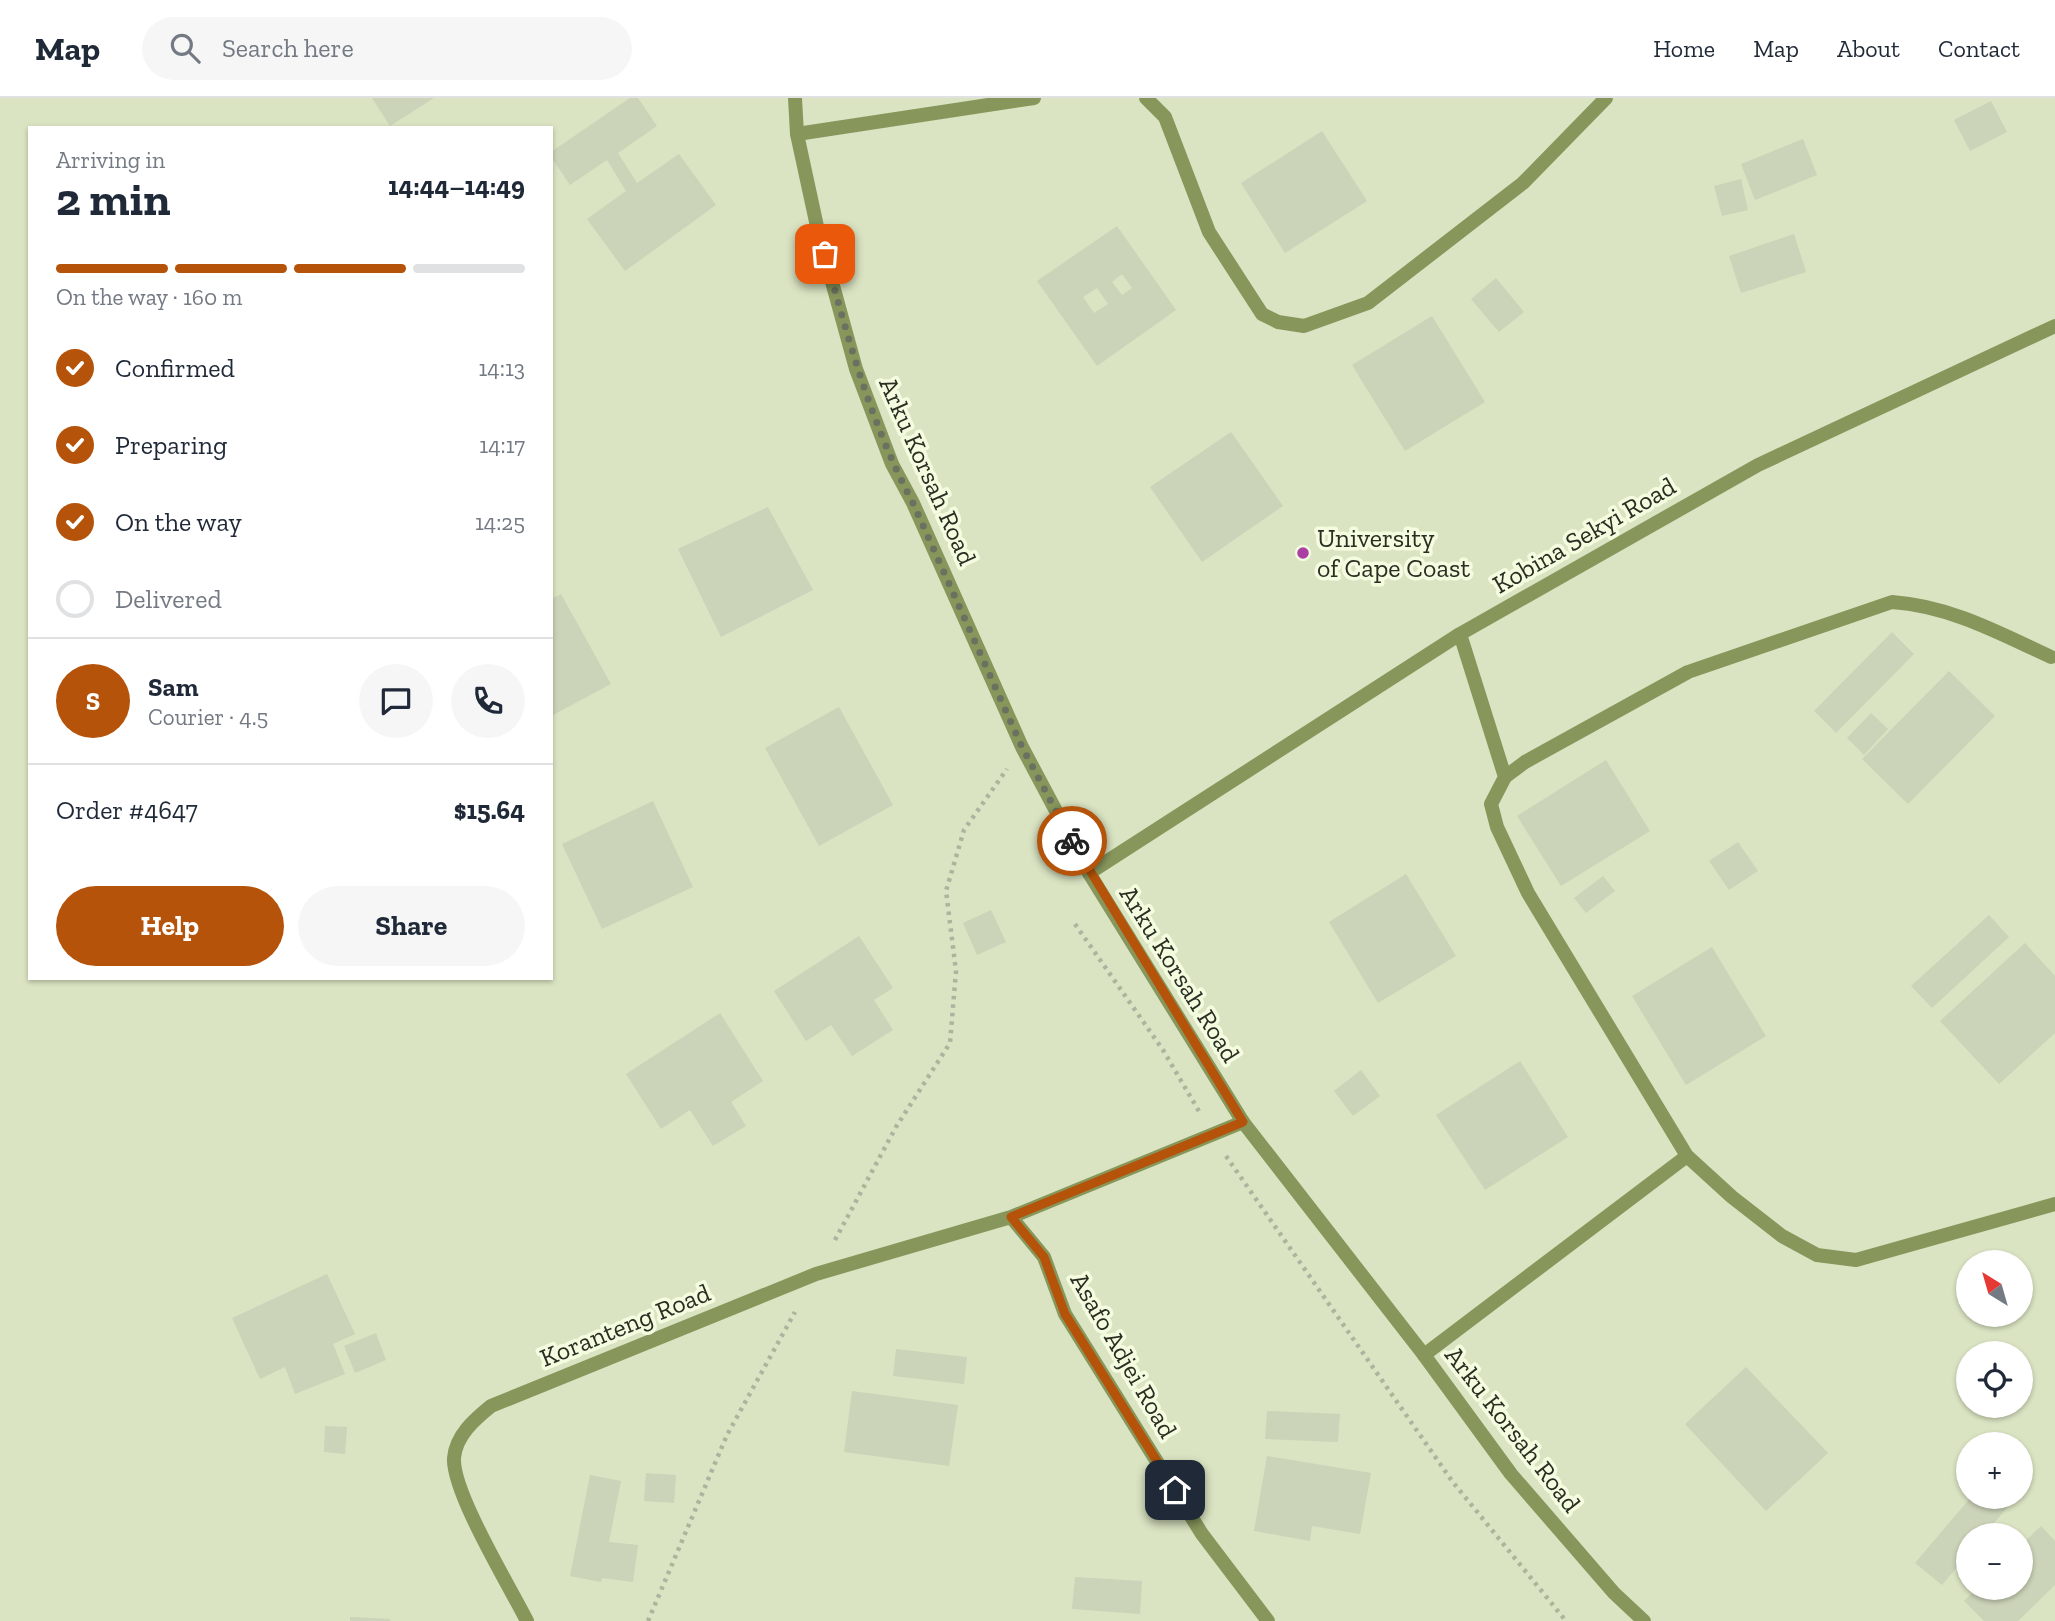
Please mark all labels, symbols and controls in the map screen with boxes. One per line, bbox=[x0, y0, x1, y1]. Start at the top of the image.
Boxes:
search box bbox=[142, 17, 632, 80]
text: Map bbox=[35, 29, 100, 68]
icon: search bbox=[166, 29, 204, 67]
text: Search here bbox=[222, 32, 354, 64]
text: Home bbox=[1653, 34, 1715, 63]
text: Map bbox=[1753, 34, 1799, 63]
text: About bbox=[1837, 34, 1900, 63]
text: Contact bbox=[1938, 34, 2020, 63]
text: Arriving in bbox=[56, 146, 165, 174]
text: 14:44–14:49 bbox=[388, 170, 525, 202]
text: 2 min bbox=[56, 172, 171, 227]
pin bbox=[795, 224, 855, 284]
icon: bag bbox=[806, 235, 844, 273]
text: On the way · 160 m bbox=[56, 283, 242, 311]
icon: check bbox=[56, 349, 94, 387]
text: Confirmed bbox=[115, 352, 235, 384]
text: 14:13 bbox=[478, 354, 525, 382]
street label: Arku Korsah Road bbox=[872, 372, 984, 570]
icon: check bbox=[56, 426, 94, 464]
text: Preparing bbox=[115, 429, 227, 461]
text: 14:17 bbox=[479, 431, 525, 459]
street label: Kobina Sekyi Road bbox=[1487, 470, 1681, 600]
icon: check bbox=[56, 503, 94, 541]
text: On the way bbox=[115, 506, 242, 538]
text: 14:25 bbox=[475, 508, 525, 536]
place label: University of Cape Coast bbox=[1317, 522, 1470, 584]
marker: University of Cape Coast bbox=[1295, 545, 1311, 561]
text: Delivered bbox=[115, 583, 222, 615]
button: chat bbox=[359, 664, 433, 738]
button: phone bbox=[451, 664, 525, 738]
text: Sam bbox=[148, 671, 198, 703]
text: S bbox=[86, 685, 100, 717]
text: Courier · 4.5 bbox=[148, 703, 268, 731]
text: Order #4647 bbox=[56, 794, 198, 826]
text: $15.64 bbox=[454, 794, 525, 826]
courier bbox=[1037, 806, 1107, 876]
icon: bike bbox=[1053, 822, 1091, 860]
street label: Arku Korsah Road bbox=[1113, 880, 1247, 1068]
button: Help bbox=[56, 886, 284, 966]
button: Share bbox=[298, 886, 525, 966]
north arrow bbox=[1956, 1250, 2034, 1326]
map controls bbox=[1956, 1250, 2033, 1600]
street label: Asafo Adjei Road bbox=[1064, 1266, 1184, 1444]
street label: Koranteng Road bbox=[535, 1276, 715, 1374]
street label: Arku Korsah Road bbox=[1438, 1340, 1588, 1518]
button: locate bbox=[1956, 1341, 2033, 1418]
button: + bbox=[1956, 1432, 2033, 1509]
pin bbox=[1145, 1460, 1205, 1520]
icon: home bbox=[1156, 1471, 1194, 1509]
button: − bbox=[1956, 1523, 2033, 1600]

